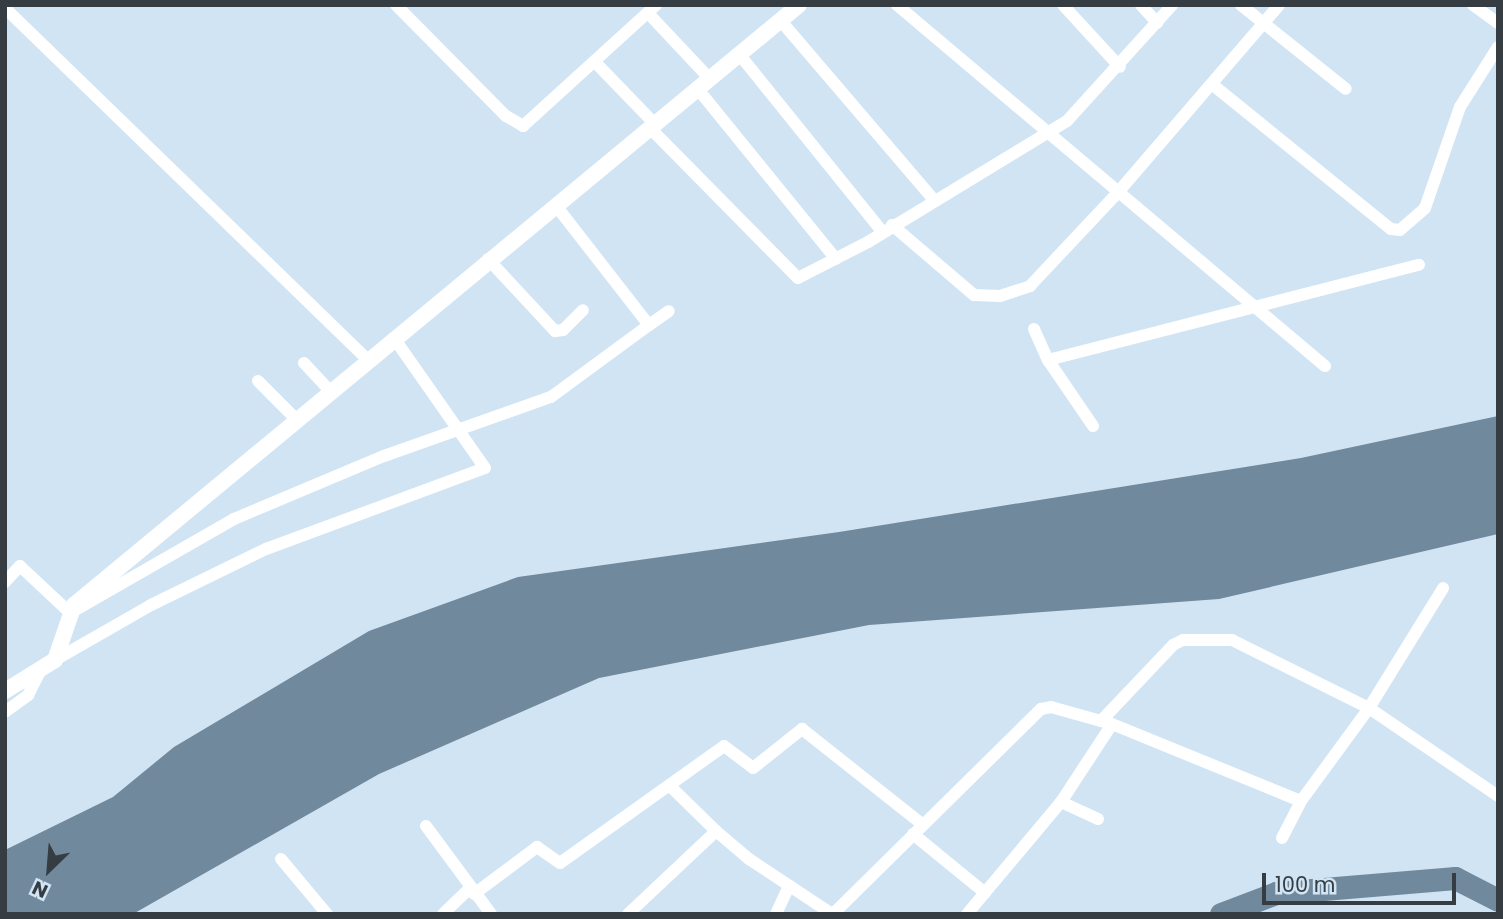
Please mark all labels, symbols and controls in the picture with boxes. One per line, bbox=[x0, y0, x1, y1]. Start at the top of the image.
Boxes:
north arrow bbox=[14, 835, 84, 905]
scale bar bbox=[1265, 860, 1459, 904]
text: 100 m bbox=[1275, 870, 1335, 899]
text: N bbox=[28, 874, 52, 905]

